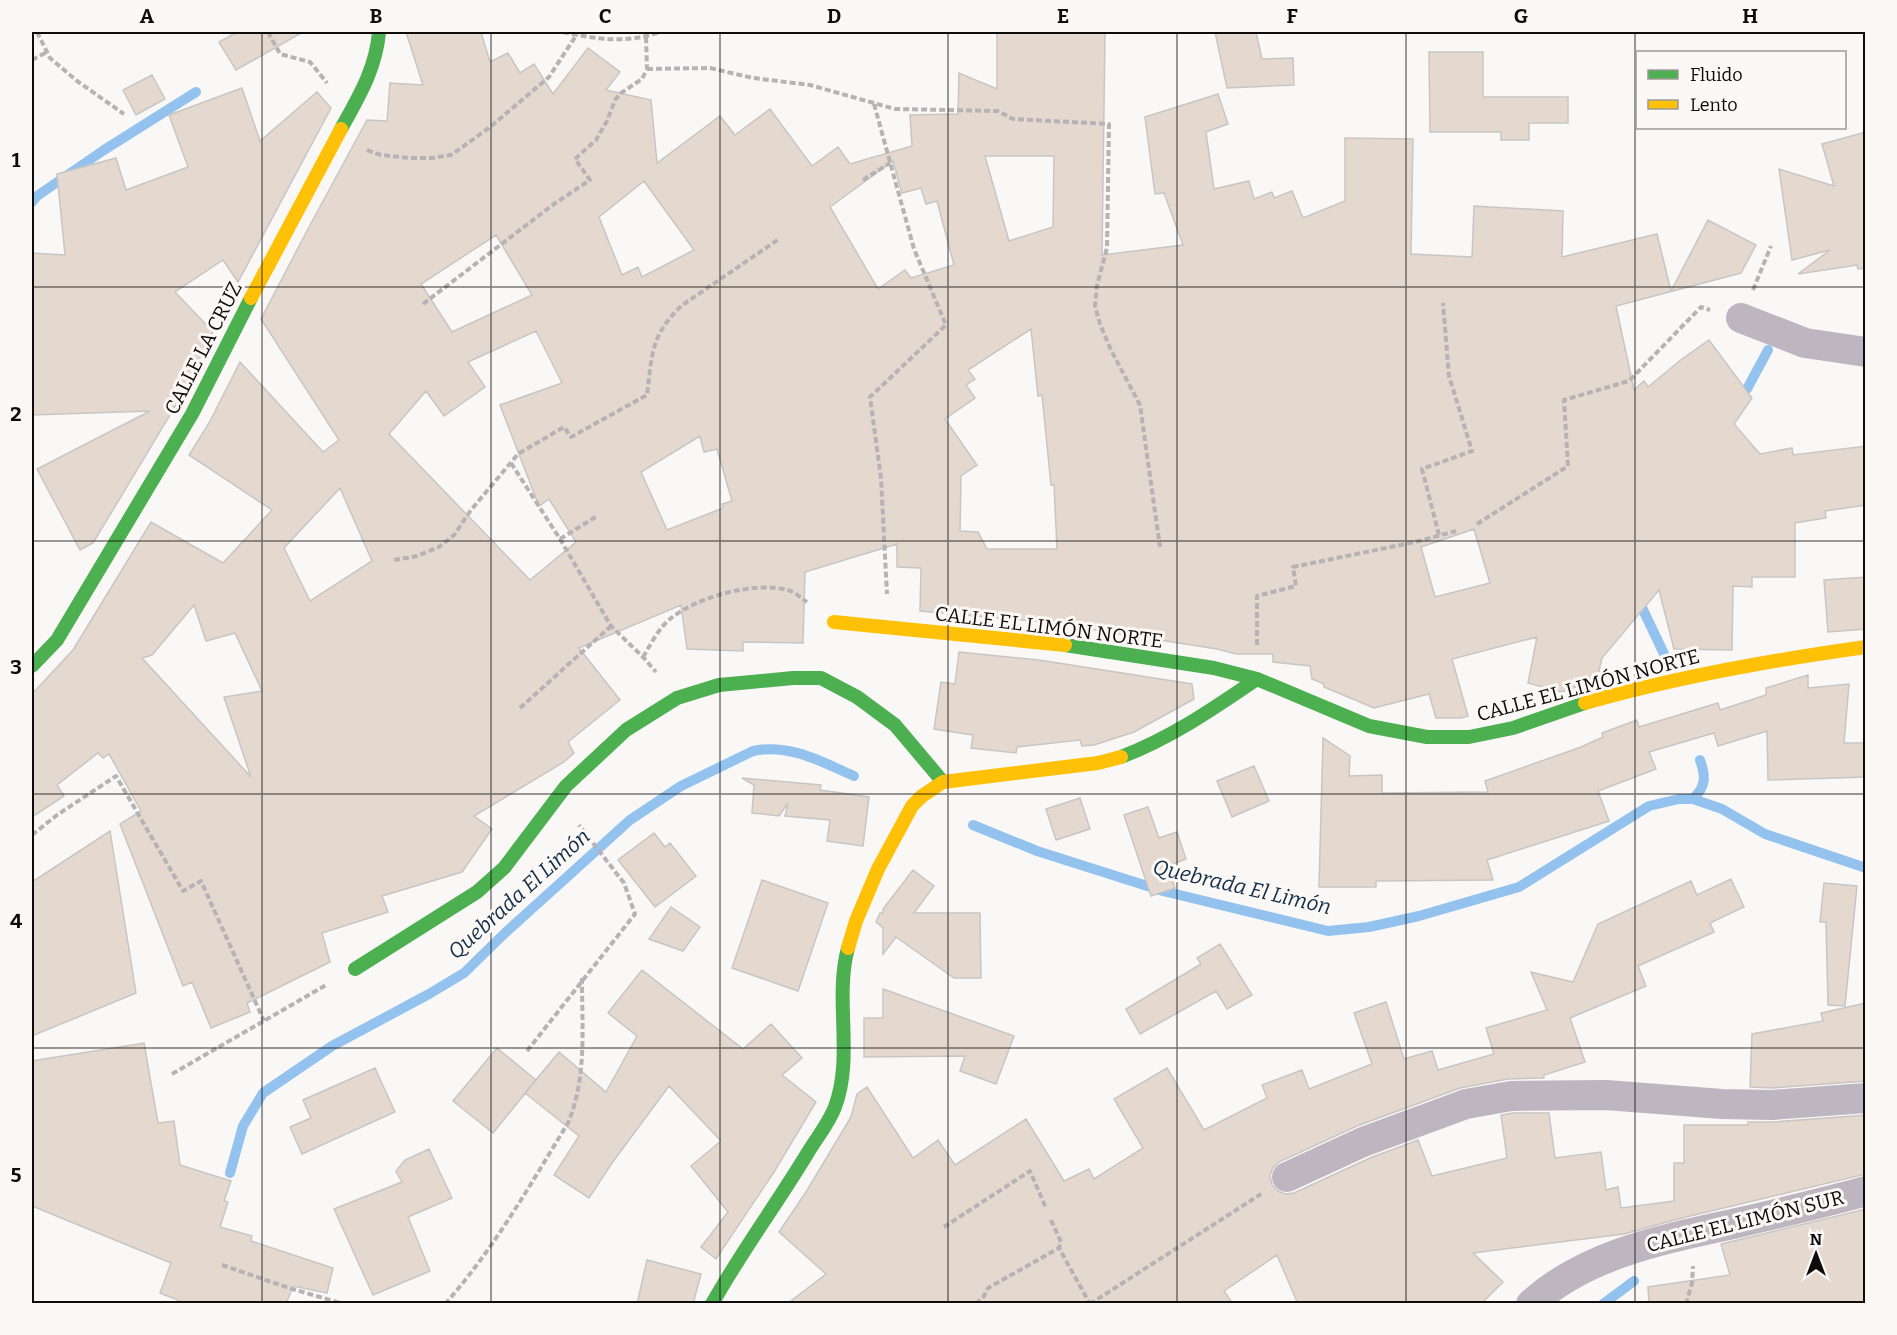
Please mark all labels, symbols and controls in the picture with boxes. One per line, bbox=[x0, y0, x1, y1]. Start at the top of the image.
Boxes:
text: A bbox=[140, 4, 155, 28]
text: B bbox=[370, 4, 383, 28]
text: C bbox=[599, 4, 611, 28]
text: D bbox=[827, 4, 841, 28]
text: E bbox=[1057, 4, 1069, 28]
text: F bbox=[1286, 4, 1298, 28]
text: G bbox=[1514, 4, 1528, 28]
text: H bbox=[1742, 4, 1758, 28]
legend bbox=[1636, 51, 1846, 129]
text: Fluido bbox=[1690, 64, 1743, 86]
text: Lento bbox=[1690, 94, 1738, 116]
text: 1 bbox=[12, 148, 21, 172]
street label: CALLE LA CRUZ bbox=[159, 278, 247, 418]
text: 2 bbox=[10, 402, 22, 426]
street label: CALLE EL LIMÓN NORTE bbox=[934, 601, 1164, 653]
street label: CALLE EL LIMÓN NORTE bbox=[1474, 644, 1702, 726]
text: 3 bbox=[10, 655, 22, 679]
water label: Quebrada El Limón bbox=[443, 823, 595, 965]
water label: Quebrada El Limón bbox=[1150, 854, 1334, 920]
text: 4 bbox=[10, 909, 22, 933]
text: 5 bbox=[11, 1163, 22, 1187]
street label: CALLE EL LIMÓN SUR bbox=[1644, 1185, 1846, 1257]
north arrow bbox=[1786, 1224, 1846, 1284]

